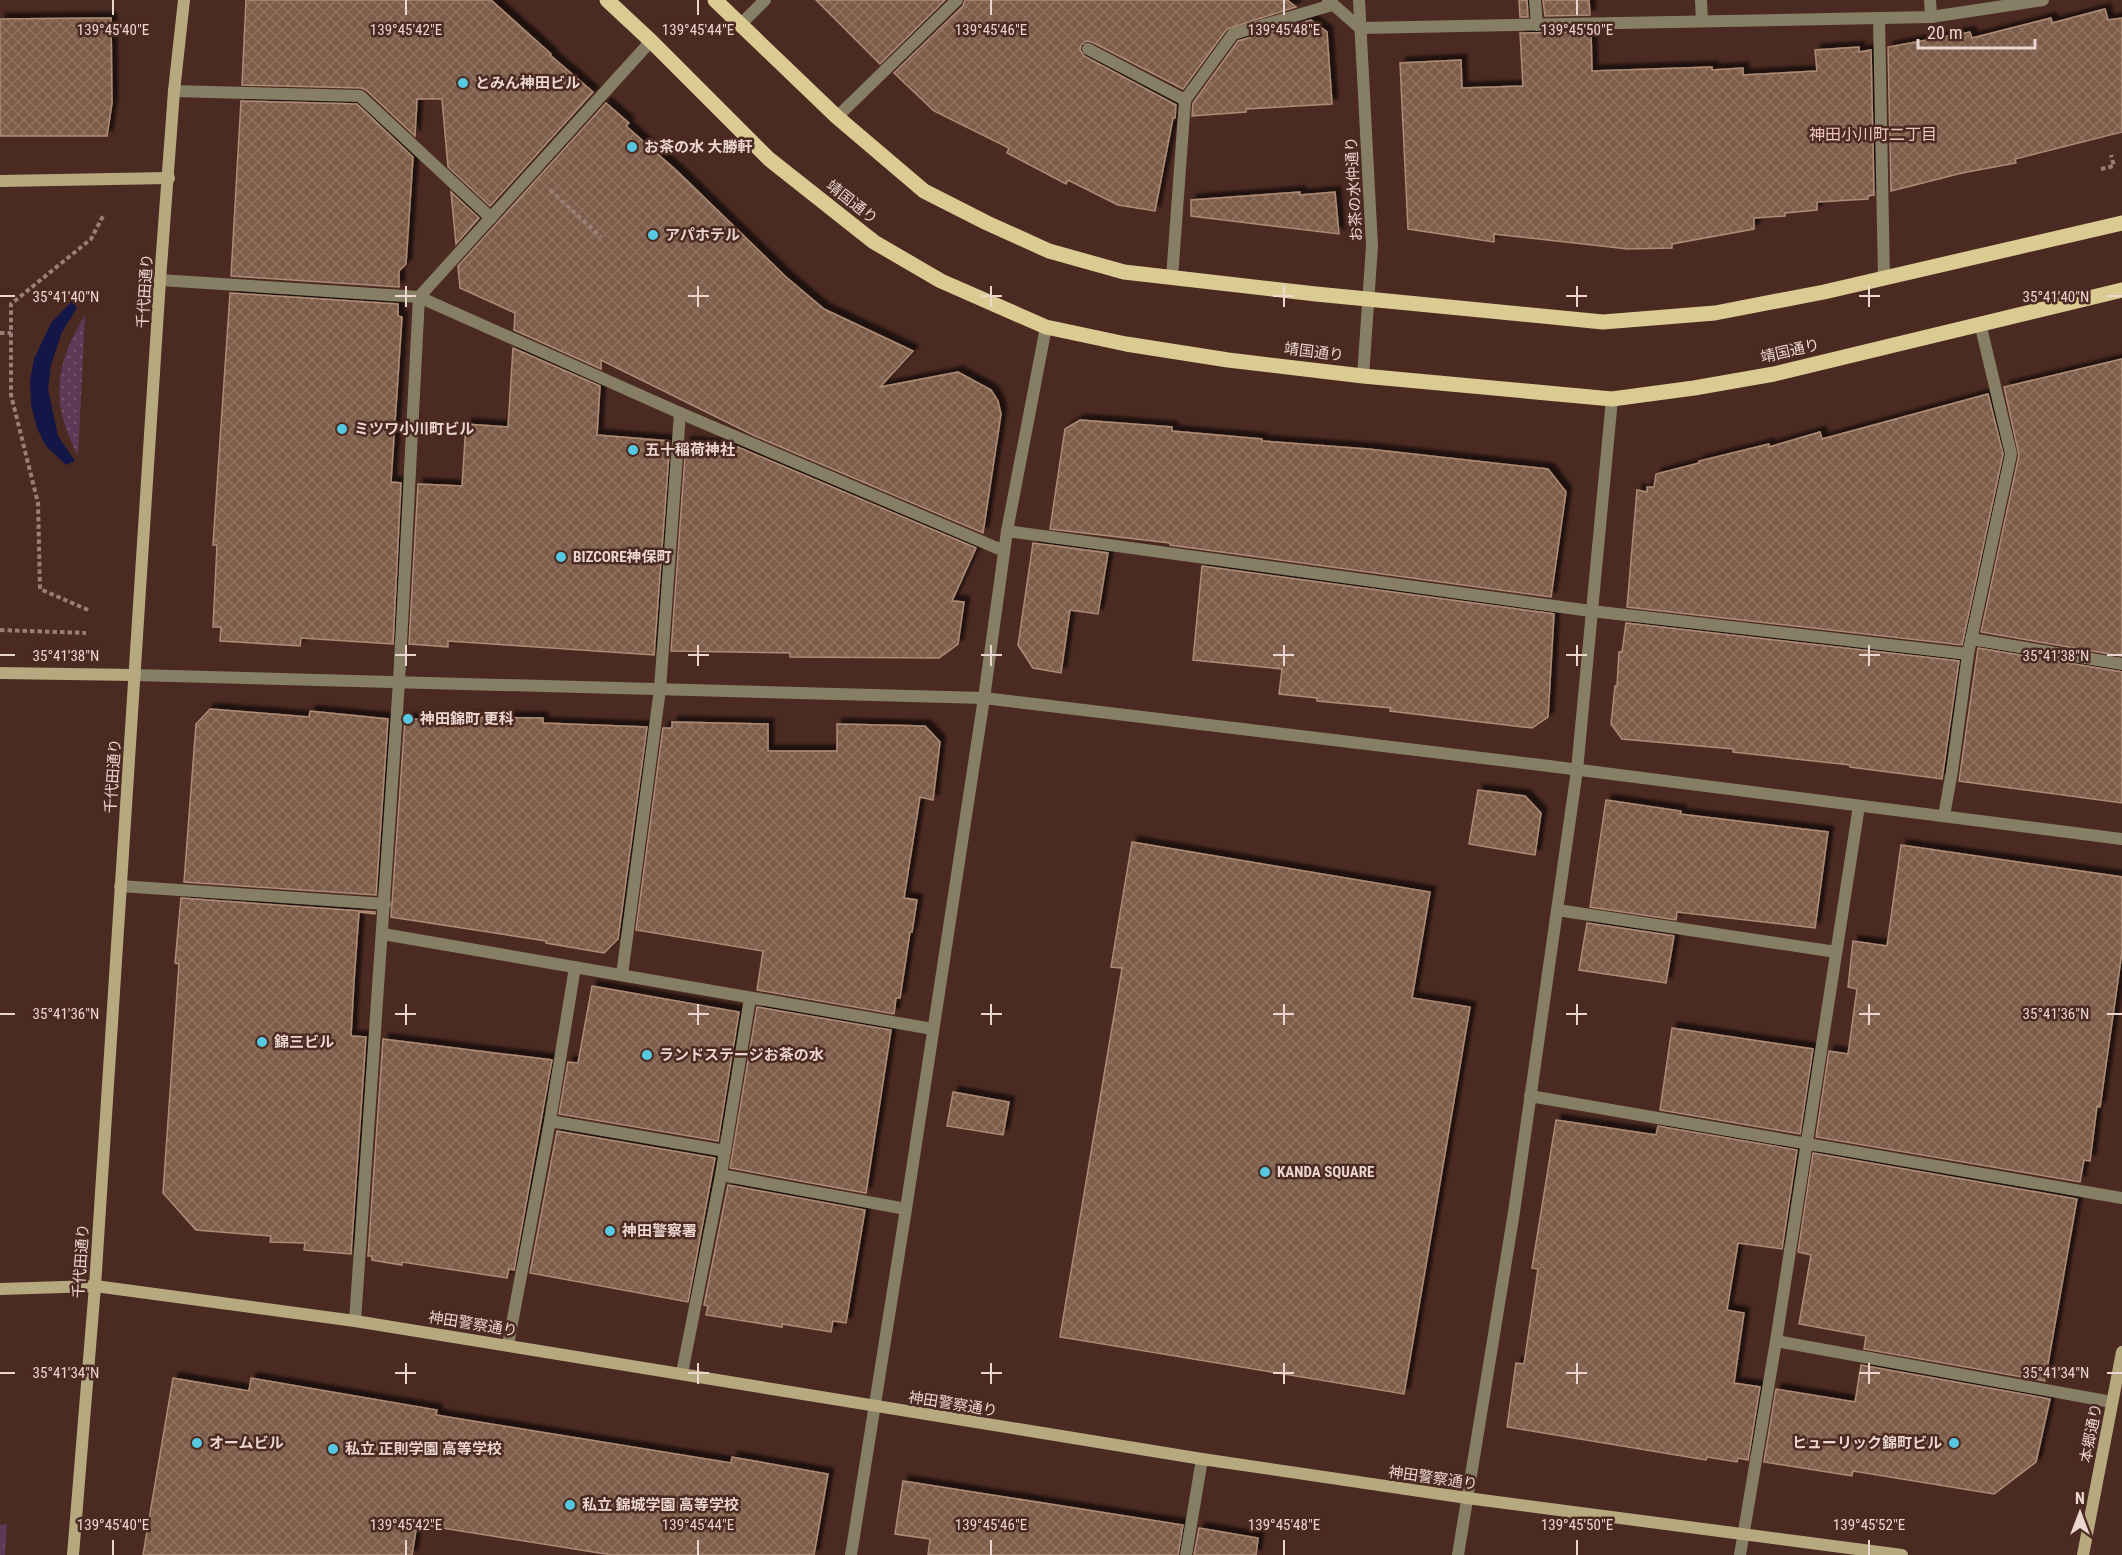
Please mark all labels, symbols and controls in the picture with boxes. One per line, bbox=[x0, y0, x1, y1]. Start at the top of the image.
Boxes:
scale bar bbox=[1918, 12, 2035, 50]
text: 139°45'40"E bbox=[77, 21, 149, 39]
text: 139°45'42"E bbox=[370, 21, 442, 39]
text: 139°45'44"E bbox=[662, 21, 734, 39]
text: 139°45'46"E bbox=[955, 21, 1027, 39]
text: 139°45'48"E bbox=[1248, 21, 1320, 39]
text: 139°45'50"E bbox=[1541, 21, 1613, 39]
text: 20 m bbox=[1927, 22, 1962, 43]
place label: とみん神田ビル bbox=[475, 74, 580, 92]
marker: とみん神田ビル bbox=[456, 76, 470, 90]
district label: 神田小川町二丁目 bbox=[1809, 125, 1937, 144]
street label: お茶の水仲通り bbox=[1342, 136, 1366, 242]
place label: お茶の水 大勝軒 bbox=[644, 138, 752, 156]
marker: お茶の水 大勝軒 bbox=[625, 140, 639, 154]
street label: 靖国通り bbox=[823, 176, 881, 228]
place label: アパホテル bbox=[665, 226, 740, 244]
marker: アパホテル bbox=[646, 228, 660, 242]
street label: 千代田通り bbox=[133, 253, 157, 329]
text: 35°41'40"N bbox=[33, 288, 99, 306]
text: 35°41'40"N bbox=[2023, 288, 2089, 306]
street label: 靖国通り bbox=[1759, 335, 1821, 367]
street label: 靖国通り bbox=[1283, 339, 1345, 365]
place label: ミツワ小川町ビル bbox=[354, 420, 474, 438]
marker: ミツワ小川町ビル bbox=[335, 422, 349, 436]
place label: 五十稲荷神社 bbox=[645, 441, 735, 459]
marker: 五十稲荷神社 bbox=[626, 443, 640, 457]
place label: BIZCORE神保町 bbox=[573, 548, 672, 566]
marker: BIZCORE神保町 bbox=[554, 550, 568, 564]
text: 35°41'38"N bbox=[33, 647, 99, 665]
text: 35°41'38"N bbox=[2023, 647, 2089, 665]
place label: 神田錦町 更科 bbox=[419, 710, 513, 728]
marker: 神田錦町 更科 bbox=[401, 712, 415, 726]
street label: 千代田通り bbox=[101, 738, 125, 814]
text: 35°41'36"N bbox=[33, 1005, 99, 1023]
text: 35°41'36"N bbox=[2023, 1005, 2089, 1023]
place label: 錦三ビル bbox=[274, 1033, 334, 1051]
marker: 錦三ビル bbox=[255, 1035, 269, 1049]
place label: ランドステージお茶の水 bbox=[659, 1046, 824, 1064]
marker: ランドステージお茶の水 bbox=[640, 1048, 654, 1062]
place label: KANDA SQUARE bbox=[1277, 1163, 1374, 1181]
marker: KANDA SQUARE bbox=[1258, 1165, 1272, 1179]
place label: 神田警察署 bbox=[621, 1222, 697, 1240]
street label: 千代田通り bbox=[69, 1223, 93, 1299]
marker: 神田警察署 bbox=[603, 1224, 617, 1238]
street label: 神田警察通り bbox=[427, 1308, 519, 1340]
text: 35°41'34"N bbox=[33, 1364, 99, 1382]
text: 35°41'34"N bbox=[2023, 1364, 2089, 1382]
street label: 神田警察通り bbox=[907, 1388, 999, 1420]
street label: 本郷通り bbox=[2076, 1402, 2106, 1464]
place label: オームビル bbox=[209, 1434, 284, 1452]
place label: ヒューリック錦町ビル bbox=[1792, 1434, 1942, 1452]
marker: オームビル bbox=[190, 1436, 204, 1450]
marker: ヒューリック錦町ビル bbox=[1947, 1436, 1961, 1450]
place label: 私立 正則学園 高等学校 bbox=[345, 1440, 502, 1458]
marker: 私立 正則学園 高等学校 bbox=[326, 1442, 340, 1456]
street label: 神田警察通り bbox=[1387, 1463, 1479, 1493]
north arrow bbox=[2050, 1483, 2110, 1543]
text: N bbox=[2075, 1489, 2085, 1508]
place label: 私立 錦城学園 高等学校 bbox=[582, 1496, 739, 1514]
marker: 私立 錦城学園 高等学校 bbox=[563, 1498, 577, 1512]
text: 139°45'40"E bbox=[77, 1516, 149, 1534]
text: 139°45'42"E bbox=[370, 1516, 442, 1534]
text: 139°45'44"E bbox=[662, 1516, 734, 1534]
text: 139°45'46"E bbox=[955, 1516, 1027, 1534]
text: 139°45'48"E bbox=[1248, 1516, 1320, 1534]
text: 139°45'50"E bbox=[1541, 1516, 1613, 1534]
text: 139°45'52"E bbox=[1833, 1516, 1905, 1534]

